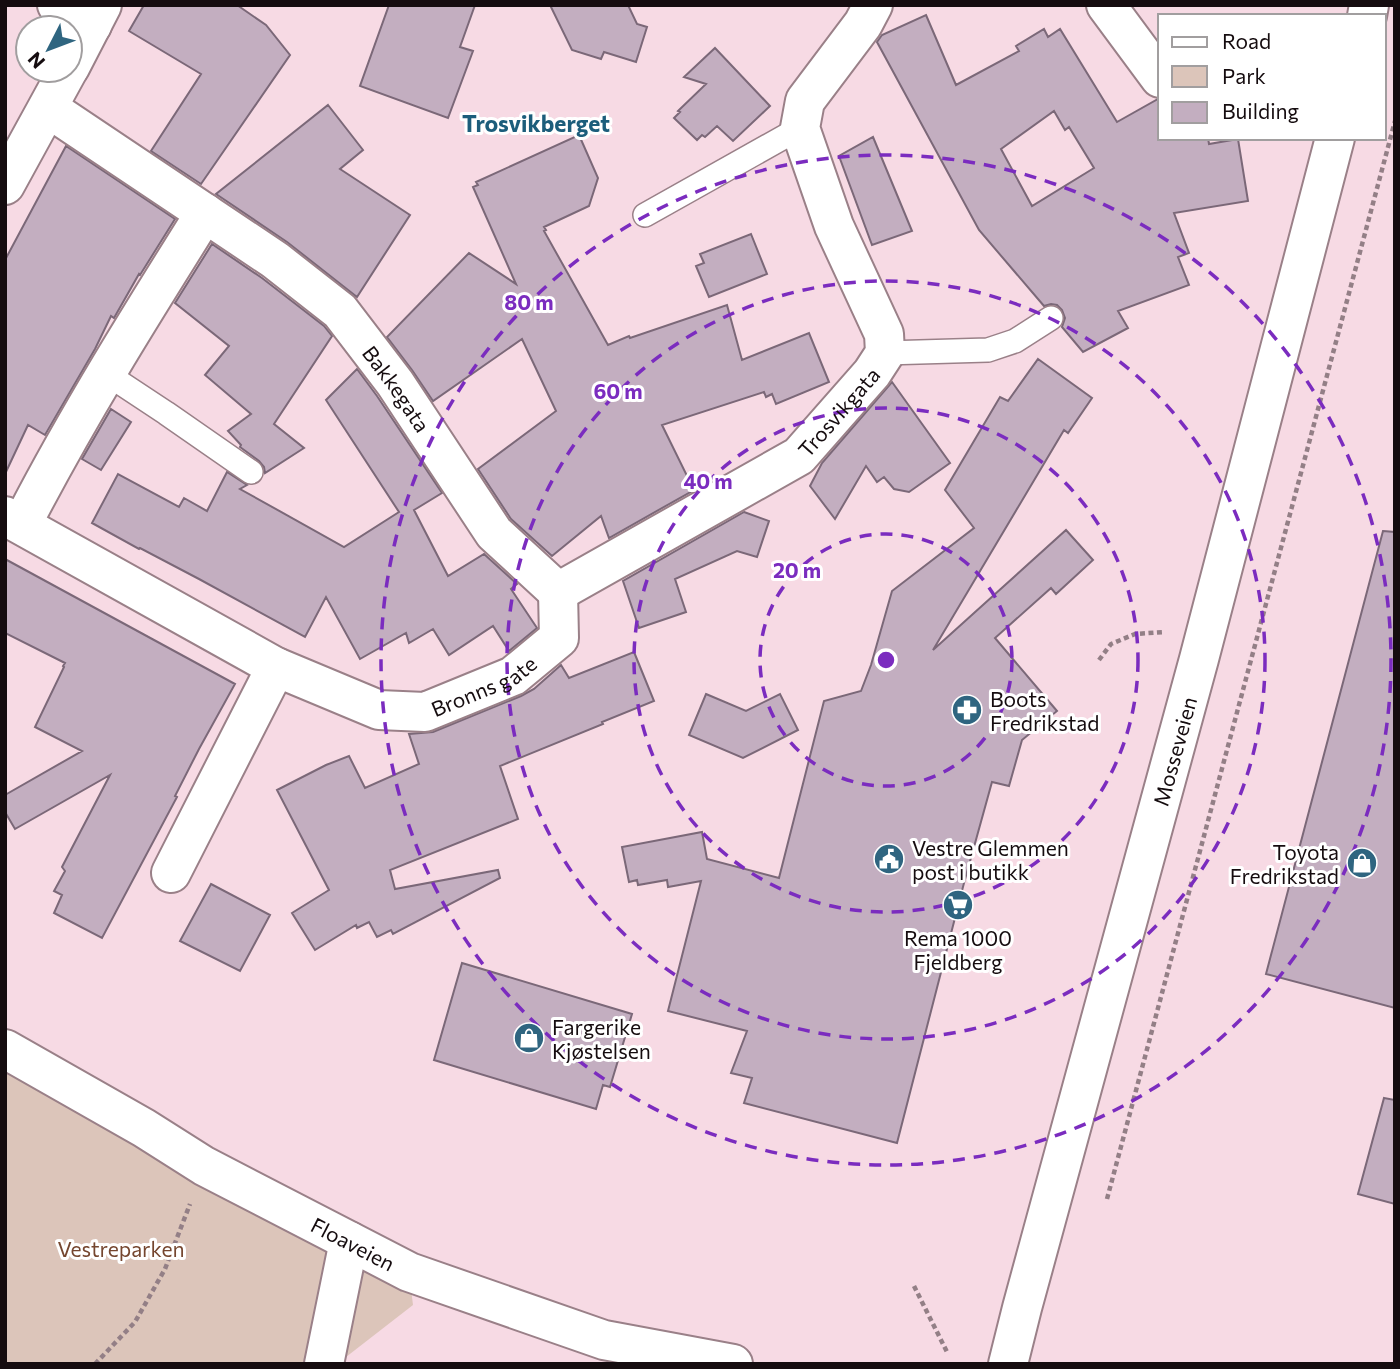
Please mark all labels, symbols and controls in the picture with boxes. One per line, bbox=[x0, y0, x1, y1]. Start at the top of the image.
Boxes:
north arrow bbox=[14, 14, 84, 84]
legend bbox=[1158, 14, 1386, 140]
text: Road bbox=[1222, 28, 1271, 53]
text: N bbox=[23, 48, 49, 74]
text: Park bbox=[1222, 63, 1266, 88]
text: Building bbox=[1222, 98, 1299, 123]
district label: Trosvikberget bbox=[462, 109, 610, 137]
text: 80 m bbox=[504, 289, 554, 314]
street label: Bakkegata bbox=[358, 340, 436, 436]
street label: Trosvikgata bbox=[792, 362, 884, 461]
text: 60 m bbox=[593, 378, 643, 403]
text: 40 m bbox=[683, 468, 733, 493]
text: 20 m bbox=[773, 557, 821, 582]
centre of rings bbox=[874, 648, 898, 672]
street label: Bronns gate bbox=[427, 650, 541, 721]
place label: Boots Fredrikstad bbox=[990, 686, 1099, 735]
pharmacy icon: Boots Fredrikstad bbox=[950, 693, 984, 727]
street label: Mosseveien bbox=[1147, 694, 1201, 809]
place label: Vestre Glemmen post i butikk bbox=[912, 835, 1069, 884]
place label: Toyota Fredrikstad bbox=[1230, 839, 1339, 888]
public building icon: Vestre Glemmen post i butikk bbox=[872, 842, 906, 876]
shop icon: Toyota Fredrikstad bbox=[1345, 846, 1379, 880]
supermarket icon: Rema 1000 Fjeldberg bbox=[941, 888, 975, 922]
place label: Rema 1000 Fjeldberg bbox=[904, 925, 1012, 974]
place label: Fargerike Kjøstelsen bbox=[552, 1014, 651, 1063]
shop icon: Fargerike Kjøstelsen bbox=[512, 1021, 546, 1055]
street label: Floaveien bbox=[307, 1211, 399, 1275]
park label: Vestreparken bbox=[57, 1236, 185, 1261]

